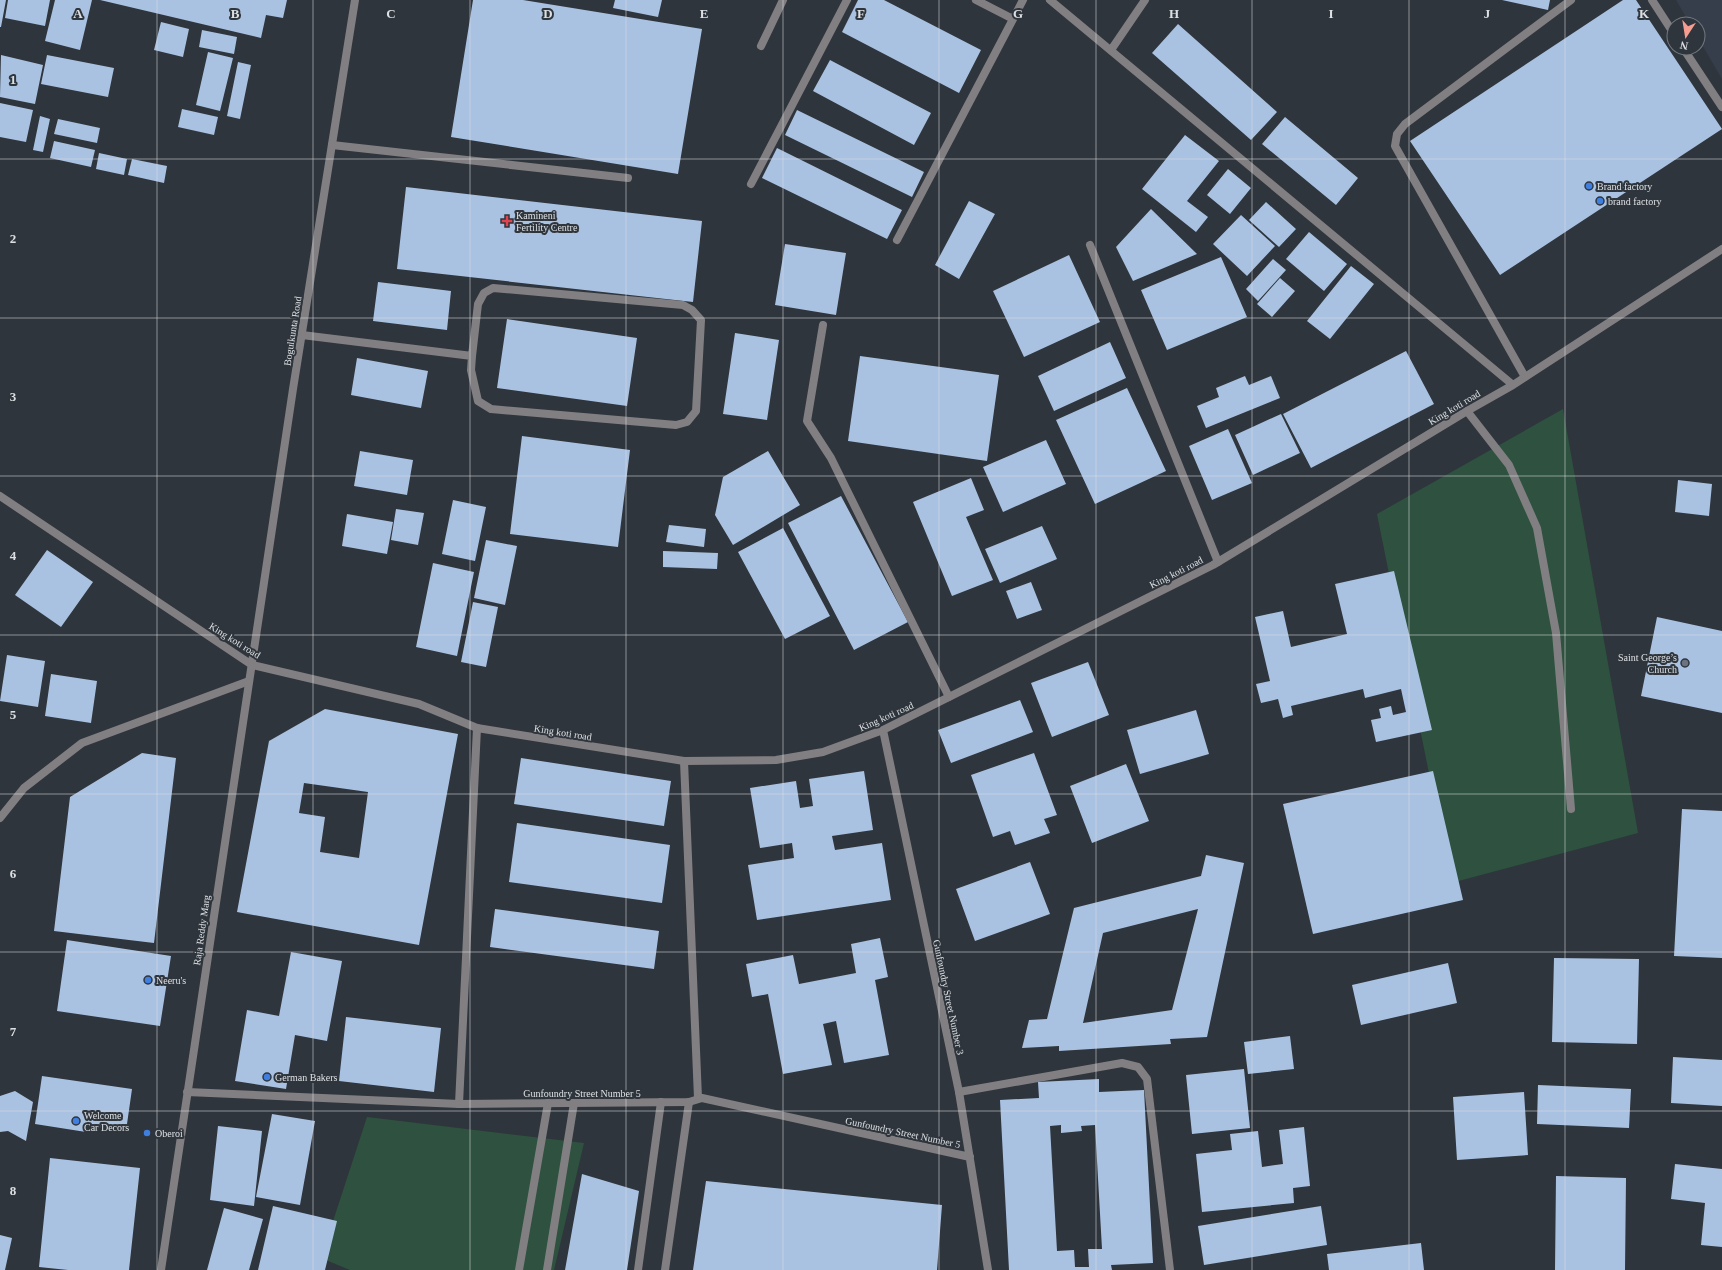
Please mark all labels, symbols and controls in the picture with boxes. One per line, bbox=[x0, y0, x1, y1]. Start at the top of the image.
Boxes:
text: A bbox=[73, 6, 83, 21]
text: B bbox=[231, 6, 240, 21]
text: C bbox=[386, 6, 396, 21]
text: D bbox=[543, 6, 553, 21]
text: E bbox=[700, 6, 708, 21]
text: F bbox=[857, 6, 865, 21]
text: G bbox=[1013, 6, 1023, 21]
text: H bbox=[1169, 6, 1179, 21]
text: I bbox=[1328, 6, 1334, 21]
text: J bbox=[1484, 6, 1491, 21]
text: K bbox=[1639, 6, 1650, 21]
north arrow bbox=[1666, 16, 1706, 56]
text: N bbox=[1679, 39, 1689, 52]
text: 1 bbox=[10, 72, 16, 87]
marker: Brand factory bbox=[1584, 181, 1594, 191]
place label: Brand factory bbox=[1597, 181, 1652, 192]
marker: brand factory bbox=[1595, 196, 1605, 206]
place label: brand factory bbox=[1608, 196, 1662, 207]
place label: Kamineni Fertility Centre bbox=[516, 210, 578, 233]
marker: Kamineni Fertility Centre bbox=[501, 215, 513, 227]
text: 2 bbox=[10, 231, 16, 246]
street label: Bogulkunta Road bbox=[282, 296, 303, 367]
street label: King koti road bbox=[1426, 388, 1482, 427]
text: 3 bbox=[10, 389, 17, 404]
text: 4 bbox=[10, 548, 17, 563]
street label: King koti road bbox=[1148, 554, 1205, 591]
street label: King koti road bbox=[207, 620, 262, 661]
place label: Saint George’s Church bbox=[1618, 652, 1677, 675]
marker: Saint George’s Church bbox=[1680, 658, 1690, 668]
street label: King koti road bbox=[857, 700, 915, 733]
text: 5 bbox=[10, 707, 17, 722]
street label: King koti road bbox=[533, 722, 593, 742]
text: 6 bbox=[10, 866, 17, 881]
street label: Raja Reddy Marg bbox=[191, 894, 212, 966]
street label: Gunfoundry Street Number 3 bbox=[931, 939, 966, 1056]
marker: Neeru's bbox=[143, 975, 153, 985]
place label: Neeru's bbox=[156, 975, 186, 986]
text: 7 bbox=[10, 1024, 17, 1039]
marker: German Bakers bbox=[262, 1072, 272, 1082]
place label: German Bakers bbox=[275, 1072, 338, 1083]
street label: Gunfoundry Street Number 5 bbox=[523, 1088, 641, 1099]
place label: Welcome Car Decors bbox=[84, 1110, 129, 1133]
street label: Gunfoundry Street Number 5 bbox=[844, 1115, 961, 1150]
marker: Welcome Car Decors bbox=[71, 1116, 81, 1126]
marker: Oberoi bbox=[142, 1128, 152, 1138]
place label: Oberoi bbox=[155, 1128, 183, 1139]
text: 8 bbox=[10, 1183, 17, 1198]

